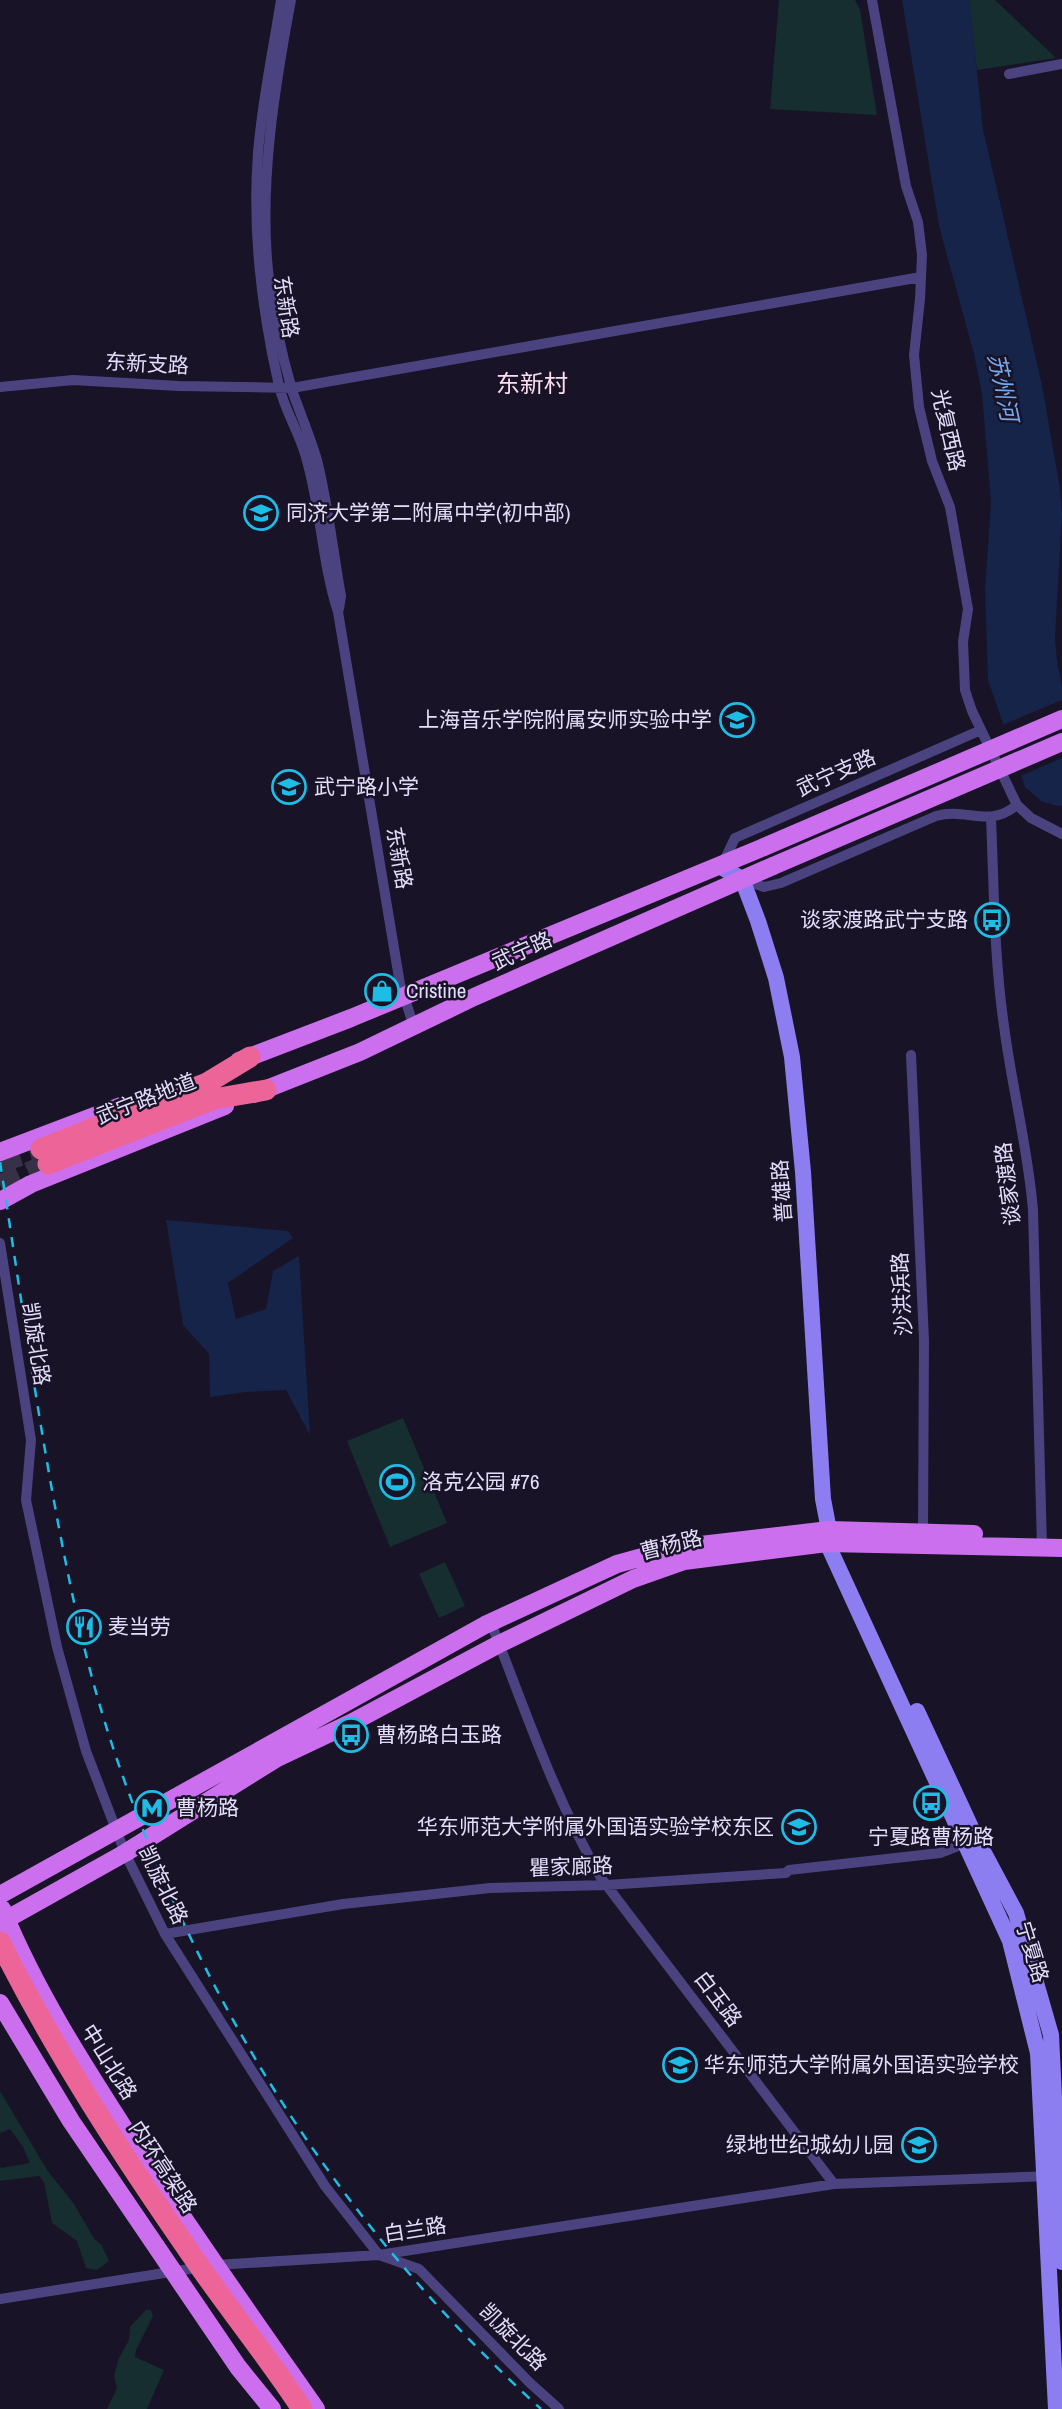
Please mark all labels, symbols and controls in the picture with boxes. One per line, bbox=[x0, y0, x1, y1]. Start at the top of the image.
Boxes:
street label: 东新路 bbox=[267, 274, 306, 340]
street label: 东新支路 bbox=[104, 347, 190, 380]
water label: 苏州河 bbox=[981, 350, 1027, 428]
district label: 东新村 bbox=[496, 367, 568, 399]
street label: 光复西路 bbox=[925, 386, 972, 474]
school or university icon: 同济大学第二附属中学(初中部) bbox=[242, 494, 280, 532]
place label: 同济大学第二附属中学(初中部) bbox=[286, 498, 570, 527]
school or university icon: 上海音乐学院附属安师实验中学 bbox=[718, 701, 756, 739]
place label: 上海音乐学院附属安师实验中学 bbox=[418, 705, 712, 734]
street label: 武宁支路 bbox=[792, 742, 880, 803]
school or university icon: 武宁路小学 bbox=[270, 768, 308, 806]
place label: 武宁路小学 bbox=[314, 772, 419, 801]
street label: 东新路 bbox=[380, 824, 419, 891]
bus stop icon: 谈家渡路武宁支路 bbox=[973, 901, 1011, 939]
place label: 谈家渡路武宁支路 bbox=[800, 905, 968, 934]
street label: 武宁路 bbox=[487, 924, 556, 977]
shop icon: Cristine bbox=[363, 972, 401, 1010]
place label: Cristine bbox=[406, 976, 466, 1005]
street label: 武宁路地道 bbox=[92, 1066, 200, 1131]
street label: 谈家渡路 bbox=[988, 1141, 1027, 1228]
street label: 普雄路 bbox=[765, 1159, 798, 1223]
street label: 沙洪浜路 bbox=[885, 1251, 918, 1337]
street label: 凯旋北路 bbox=[16, 1300, 57, 1388]
sports icon: 洛克公园 #76 bbox=[378, 1463, 416, 1501]
place label: 洛克公园 #76 bbox=[422, 1467, 540, 1496]
street label: 曹杨路 bbox=[637, 1523, 705, 1566]
restaurant icon: 麦当劳 bbox=[65, 1608, 103, 1646]
place label: 麦当劳 bbox=[108, 1612, 171, 1641]
bus stop icon: 曹杨路白玉路 bbox=[332, 1716, 370, 1754]
place label: 曹杨路白玉路 bbox=[376, 1720, 502, 1749]
bus stop icon: 宁夏路曹杨路 bbox=[912, 1784, 950, 1822]
metro station icon: 曹杨路 bbox=[133, 1789, 171, 1827]
place label: 曹杨路 bbox=[176, 1793, 239, 1822]
school or university icon: 华东师范大学附属外国语实验学校东区 bbox=[780, 1808, 818, 1846]
place label: 华东师范大学附属外国语实验学校东区 bbox=[417, 1812, 774, 1841]
place label: 宁夏路曹杨路 bbox=[868, 1822, 994, 1851]
street label: 凯旋北路 bbox=[132, 1841, 195, 1929]
street label: 瞿家廊路 bbox=[529, 1851, 613, 1882]
street label: 宁夏路 bbox=[1009, 1917, 1056, 1986]
street label: 白玉路 bbox=[688, 1965, 749, 2033]
street label: 中山北路 bbox=[75, 2018, 144, 2105]
school or university icon: 华东师范大学附属外国语实验学校 bbox=[661, 2046, 699, 2084]
place label: 华东师范大学附属外国语实验学校 bbox=[704, 2050, 1019, 2079]
street label: 内环高架路 bbox=[123, 2115, 204, 2219]
school or university icon: 绿地世纪城幼儿园 bbox=[900, 2126, 938, 2164]
place label: 绿地世纪城幼儿园 bbox=[726, 2130, 894, 2159]
street label: 白兰路 bbox=[382, 2210, 448, 2249]
street label: 凯旋北路 bbox=[473, 2297, 553, 2377]

